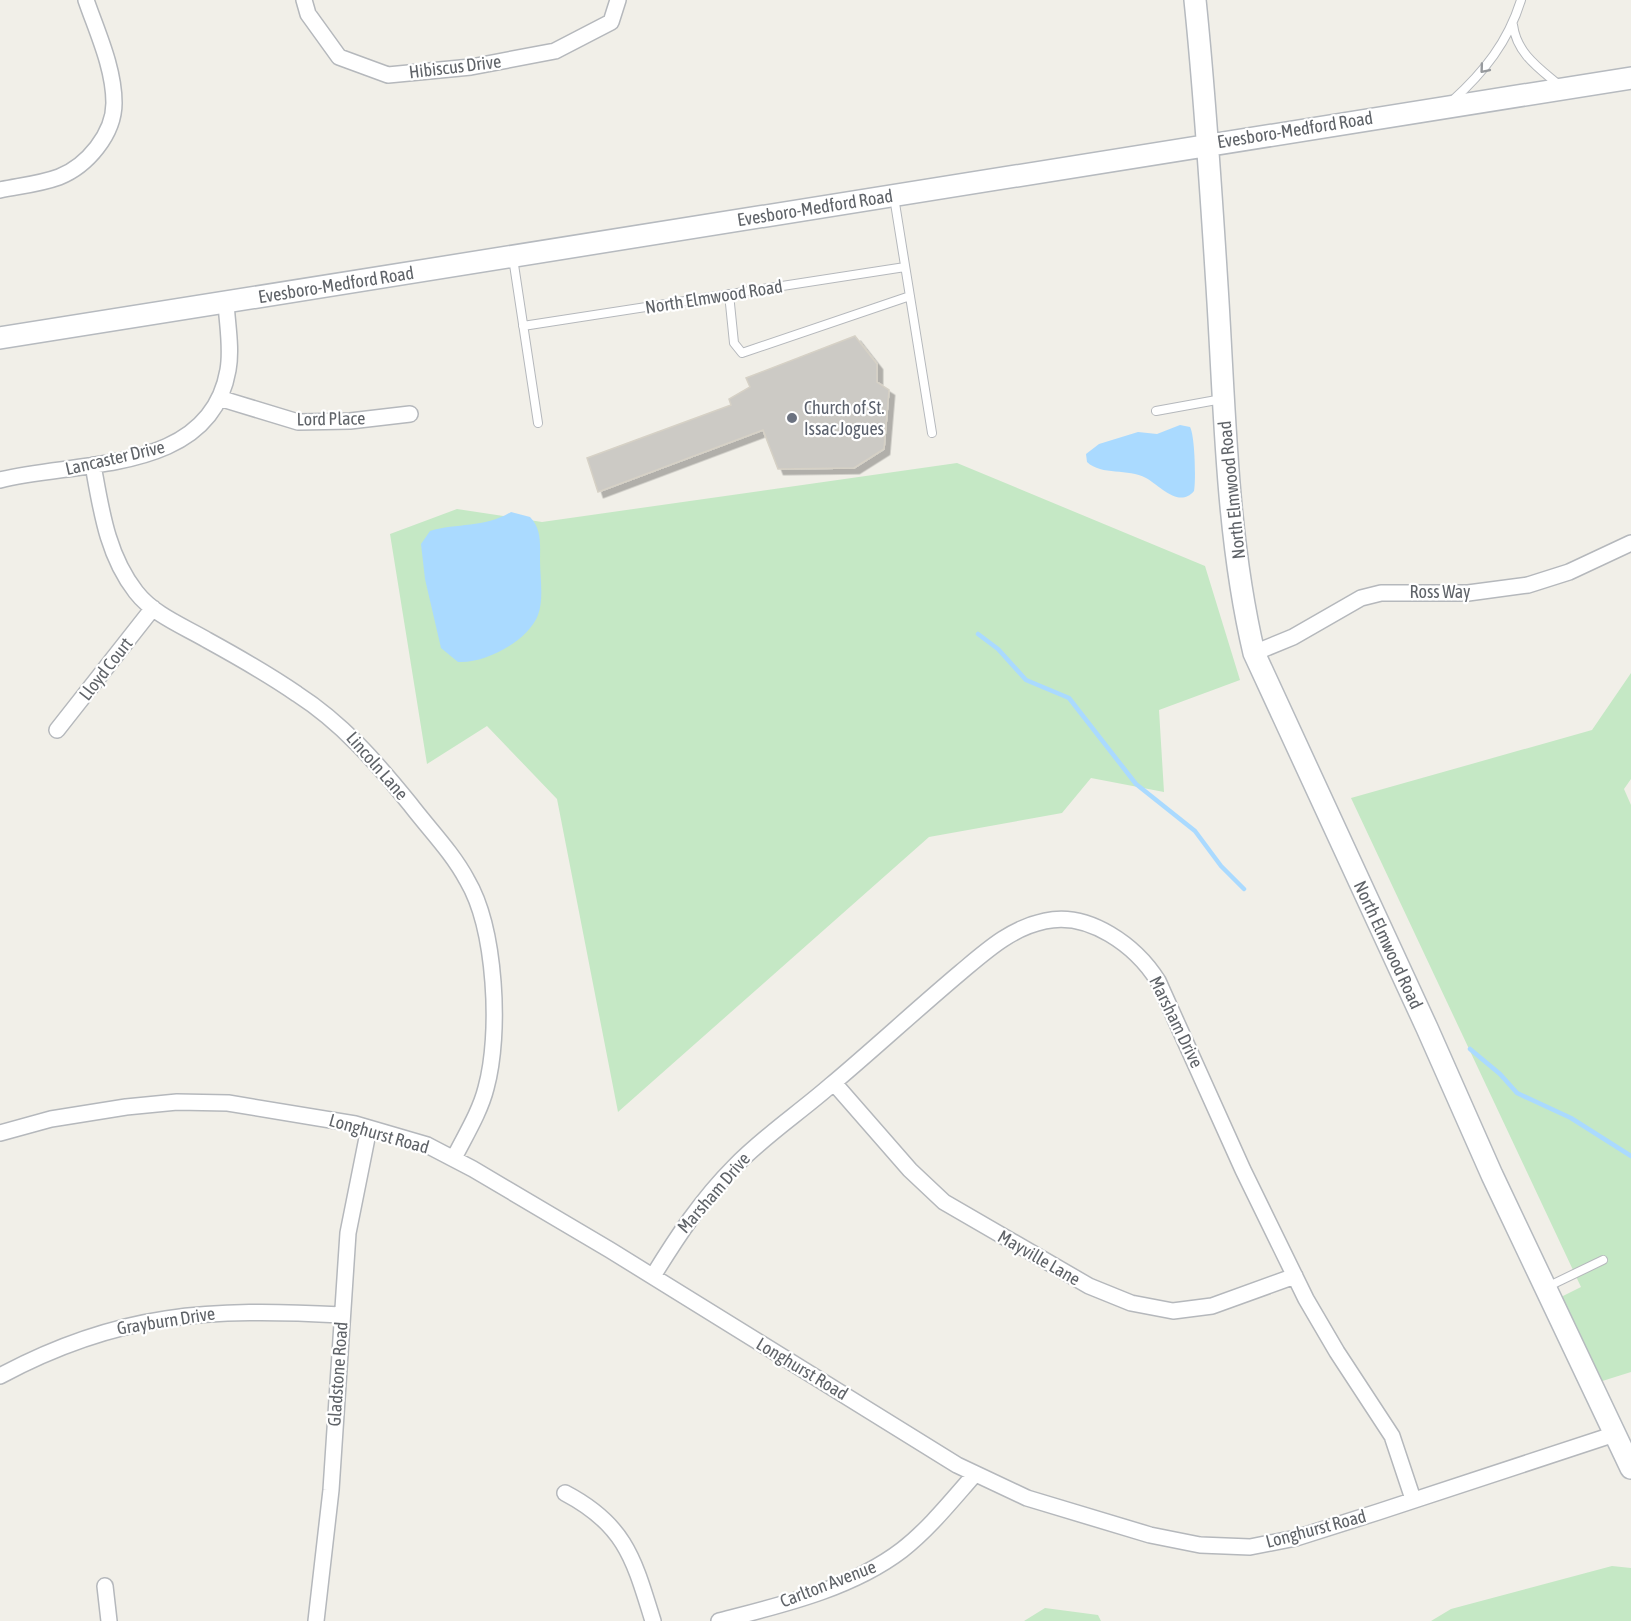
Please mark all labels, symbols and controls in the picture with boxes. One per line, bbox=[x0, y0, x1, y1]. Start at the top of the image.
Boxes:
street label: Hibiscus Drive bbox=[408, 50, 502, 83]
one-way arrow bbox=[1480, 62, 1491, 73]
street label: Evesboro-Medford Road bbox=[1216, 107, 1374, 152]
street label: Evesboro-Medford Road bbox=[736, 185, 894, 230]
street label: Evesboro-Medford Road bbox=[257, 262, 415, 307]
street label: North Elmwood Road bbox=[644, 275, 784, 318]
place label: Church of St. Issac Jogues bbox=[804, 397, 885, 439]
street label: Lord Place bbox=[297, 407, 365, 430]
marker: Church of St. Issac Jogues bbox=[785, 411, 799, 425]
street label: North Elmwood Road bbox=[1214, 420, 1249, 560]
street label: Lancaster Drive bbox=[63, 436, 167, 479]
street label: Ross Way bbox=[1410, 581, 1470, 602]
street label: Lloyd Court bbox=[75, 633, 137, 704]
street label: Lincoln Lane bbox=[342, 727, 413, 804]
street label: North Elmwood Road bbox=[1350, 877, 1427, 1012]
street label: Marsham Drive bbox=[1145, 972, 1208, 1071]
street label: Longhurst Road bbox=[327, 1109, 432, 1158]
street label: Marsham Drive bbox=[673, 1148, 754, 1237]
street label: Mayville Lane bbox=[994, 1226, 1084, 1290]
street label: Grayburn Drive bbox=[115, 1302, 216, 1339]
street label: Gladstone Road bbox=[323, 1321, 352, 1427]
street label: Longhurst Road bbox=[753, 1333, 852, 1404]
street label: Longhurst Road bbox=[1263, 1505, 1368, 1552]
street label: Carlton Avenue bbox=[777, 1556, 879, 1611]

